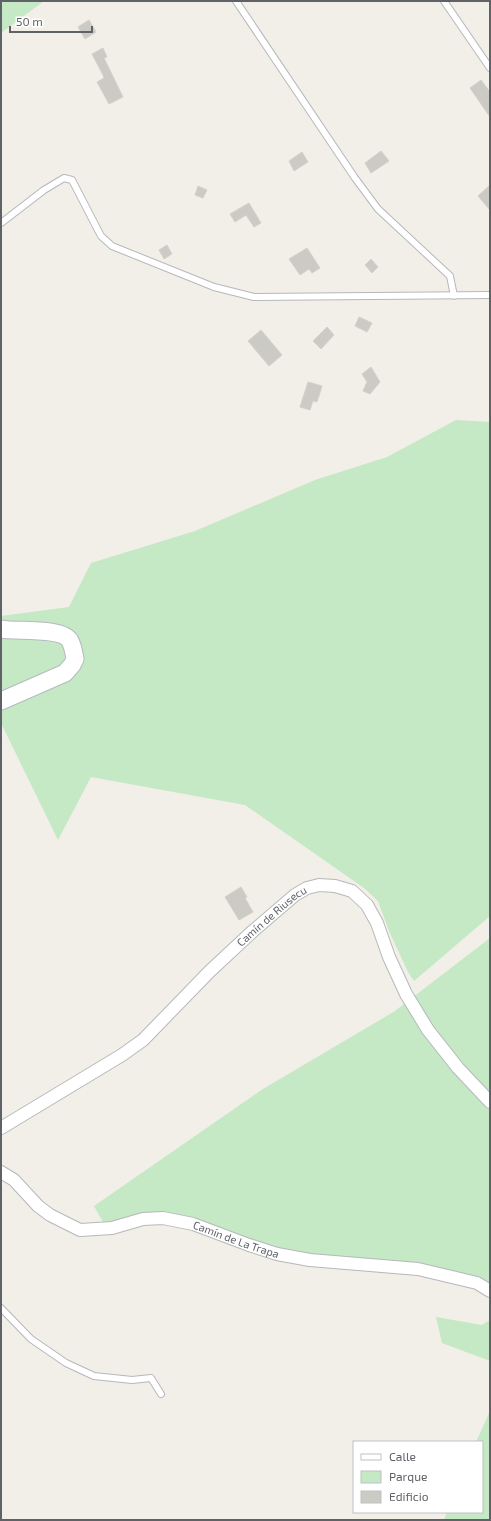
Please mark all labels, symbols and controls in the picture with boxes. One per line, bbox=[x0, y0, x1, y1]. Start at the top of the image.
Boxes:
scale bar bbox=[10, 8, 92, 34]
text: 50 m bbox=[16, 14, 43, 28]
street label: Camín de Riusecu bbox=[234, 883, 309, 949]
street label: Camín de La Trapa bbox=[191, 1218, 281, 1260]
legend bbox=[353, 1441, 483, 1513]
text: Calle bbox=[389, 1449, 416, 1463]
text: Parque bbox=[389, 1469, 427, 1483]
text: Edificio bbox=[389, 1489, 429, 1503]

